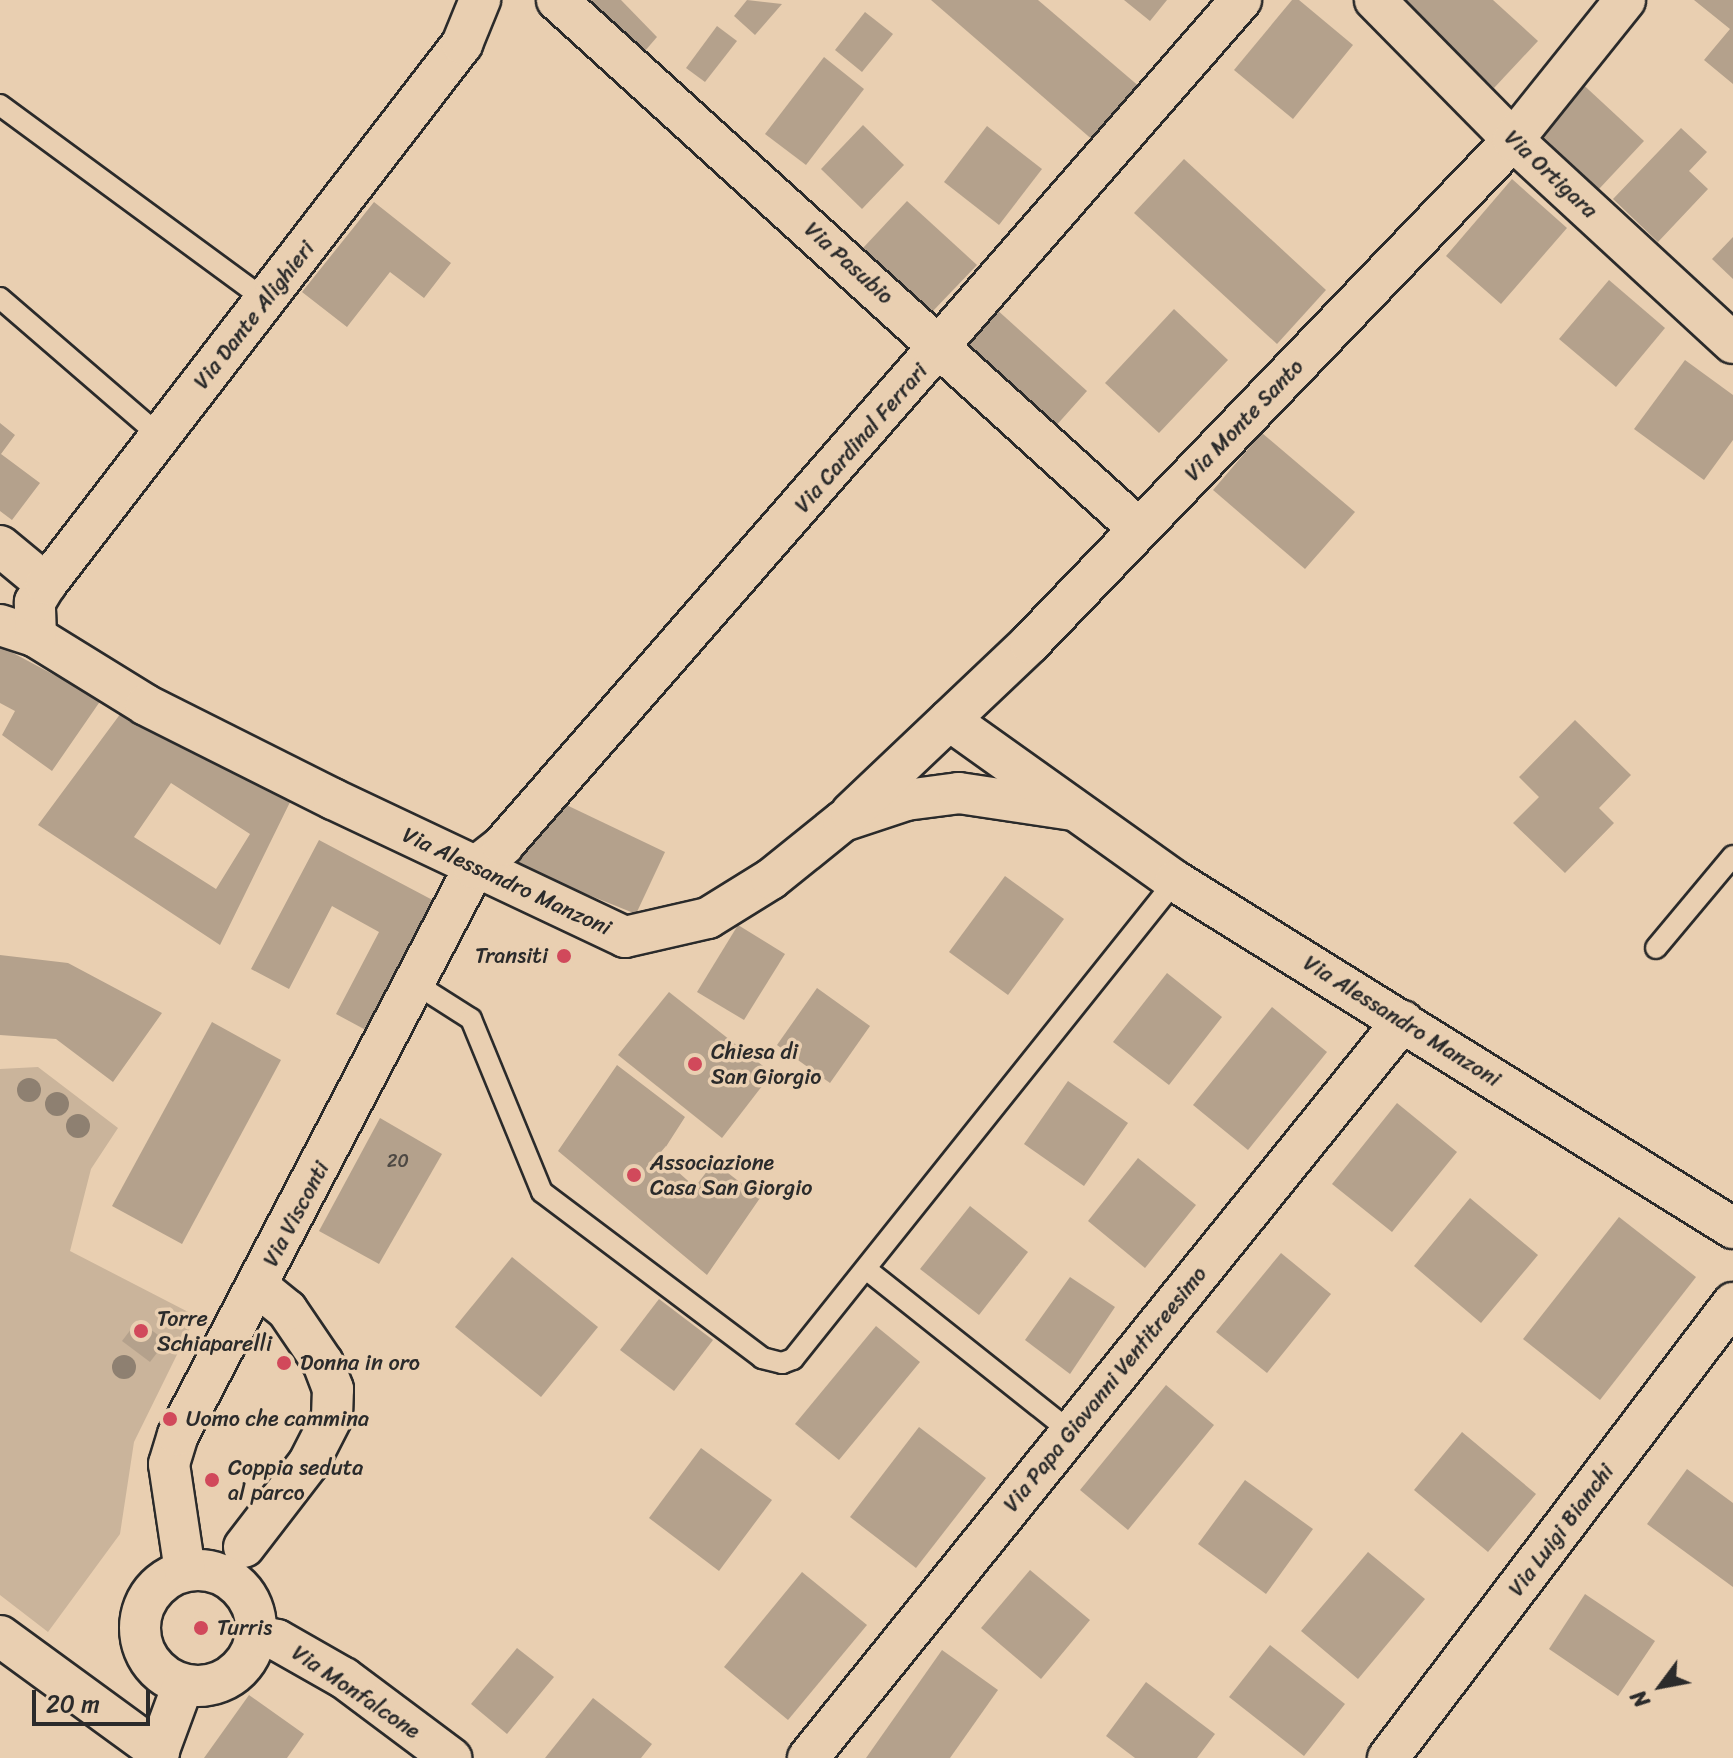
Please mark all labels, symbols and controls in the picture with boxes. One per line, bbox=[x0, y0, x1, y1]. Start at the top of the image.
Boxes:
street label: Via Ortigara bbox=[1499, 124, 1603, 224]
street label: Via Pasubio bbox=[799, 216, 899, 310]
street label: Via Dante Alighieri bbox=[188, 236, 320, 394]
street label: Via Monte Santo bbox=[1179, 353, 1309, 487]
street label: Via Cardinal Ferrari bbox=[789, 358, 933, 518]
street label: Via Alessandro Manzoni bbox=[398, 821, 616, 941]
place label: Transiti bbox=[475, 943, 548, 969]
marker: Transiti bbox=[555, 947, 573, 965]
street label: Via Alessandro Manzoni bbox=[1298, 949, 1506, 1093]
place label: Chiesa di San Giorgio bbox=[711, 1038, 822, 1090]
marker: Chiesa di San Giorgio bbox=[686, 1055, 704, 1073]
place label: Associazione Casa San Giorgio bbox=[650, 1149, 812, 1200]
house number: 20 bbox=[387, 1150, 409, 1172]
street label: Via Visconti bbox=[257, 1157, 335, 1271]
marker: Associazione Casa San Giorgio bbox=[625, 1166, 643, 1184]
street label: Via Papa Giovanni Ventitreesimo bbox=[997, 1260, 1213, 1518]
place label: Torre Schiaparelli bbox=[157, 1305, 272, 1356]
marker: Torre Schiaparelli bbox=[132, 1322, 150, 1340]
place label: Donna in oro bbox=[300, 1350, 420, 1376]
marker: Donna in oro bbox=[275, 1354, 293, 1372]
place label: Uomo che cammina bbox=[186, 1406, 370, 1432]
marker: Uomo che cammina bbox=[161, 1410, 179, 1428]
place label: Coppia seduta al parco bbox=[228, 1454, 364, 1506]
street label: Via Luigi Bianchi bbox=[1503, 1459, 1619, 1601]
marker: Coppia seduta al parco bbox=[203, 1471, 221, 1489]
place label: Turris bbox=[217, 1615, 272, 1641]
marker: Turris bbox=[192, 1619, 210, 1637]
street label: Via Monfalcone bbox=[287, 1639, 425, 1745]
north arrow bbox=[1621, 1646, 1701, 1726]
scale bar bbox=[36, 1674, 154, 1724]
text: N bbox=[1620, 1682, 1661, 1716]
text: 20 m bbox=[46, 1683, 100, 1725]

